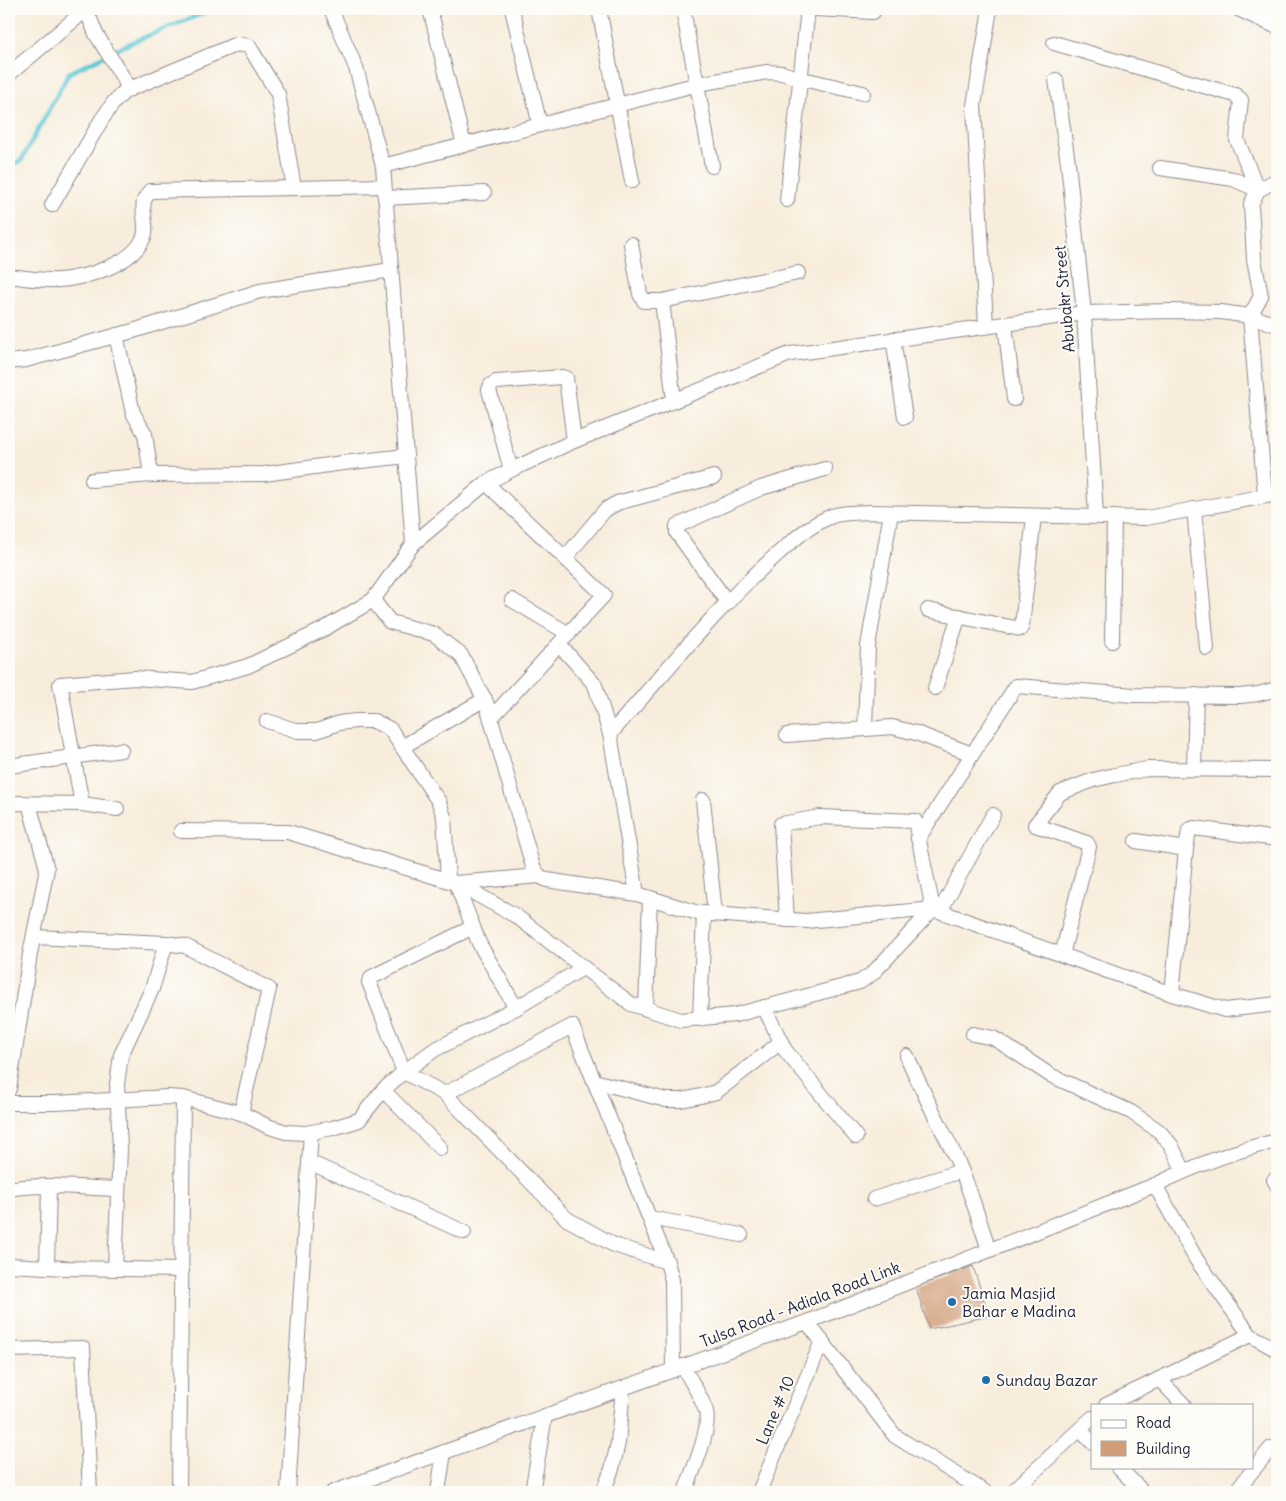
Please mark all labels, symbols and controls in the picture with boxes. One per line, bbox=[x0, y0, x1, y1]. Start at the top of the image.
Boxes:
street label: Abubakr Street bbox=[1049, 244, 1079, 353]
street label: Tulsa Road - Adiala Road Link bbox=[697, 1257, 903, 1351]
place label: Jamia Masjid Bahar e Madina bbox=[962, 1283, 1076, 1321]
marker: Jamia Masjid Bahar e Madina bbox=[946, 1296, 958, 1308]
place label: Sunday Bazar bbox=[996, 1370, 1098, 1390]
street label: Lane # 10 bbox=[752, 1373, 798, 1447]
marker: Sunday Bazar bbox=[980, 1374, 992, 1386]
legend bbox=[1091, 1404, 1254, 1468]
text: Road bbox=[1136, 1413, 1171, 1432]
text: Building bbox=[1136, 1439, 1191, 1458]

